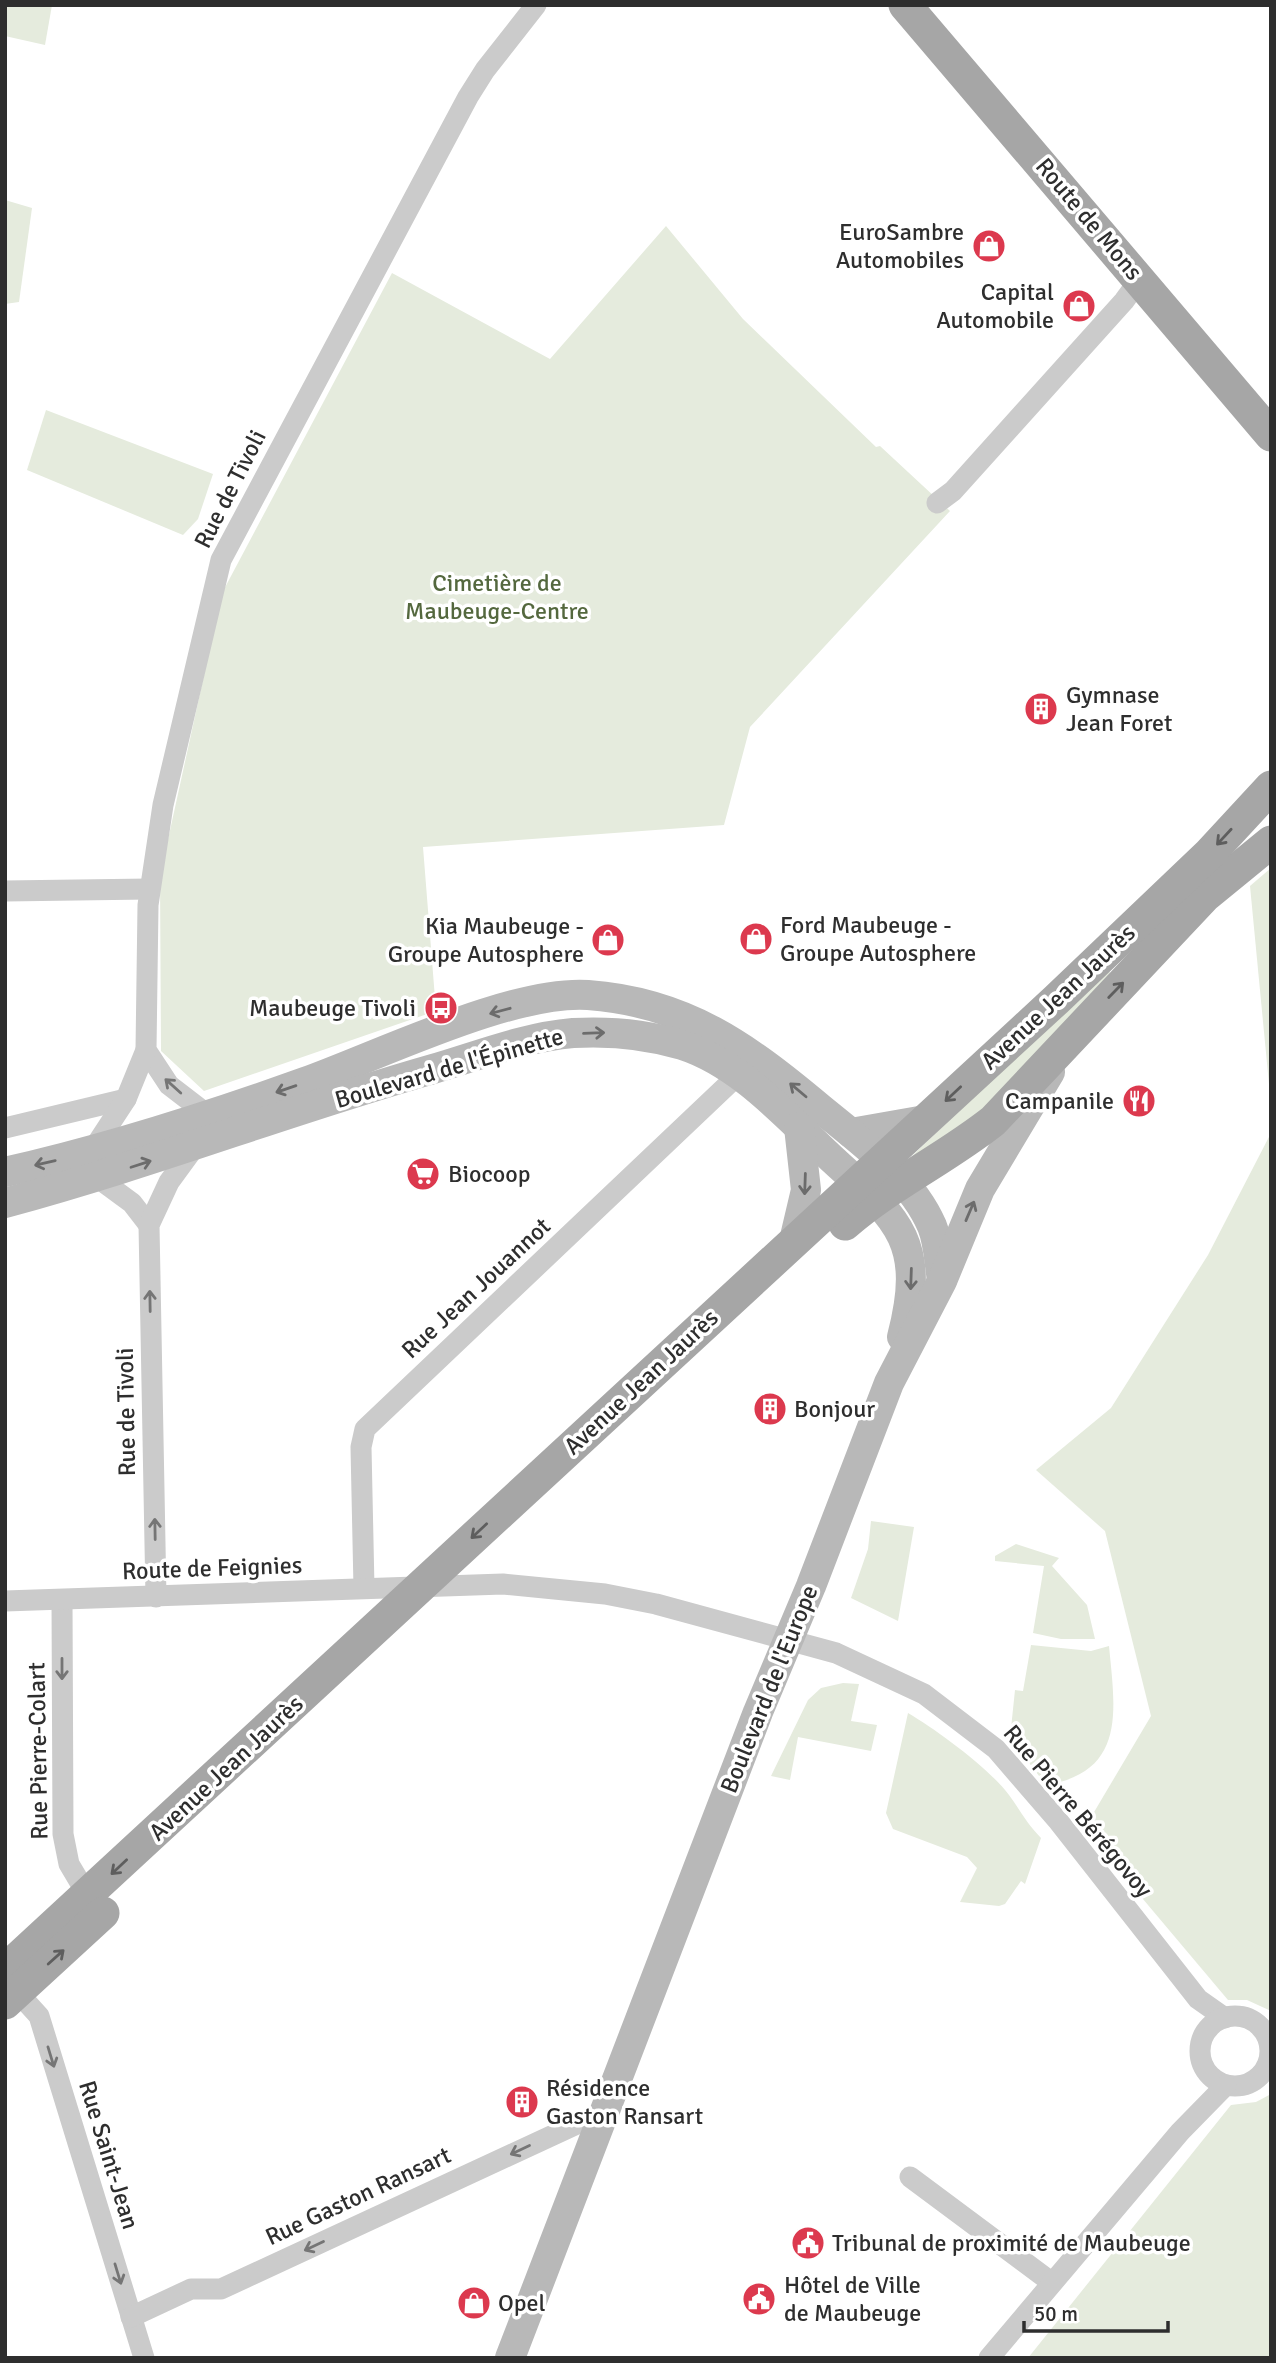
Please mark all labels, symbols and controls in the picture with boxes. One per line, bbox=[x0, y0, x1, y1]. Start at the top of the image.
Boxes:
street label: Route de Mons bbox=[1029, 152, 1149, 286]
place label: EuroSambre Automobiles bbox=[836, 217, 964, 275]
shop icon: EuroSambre Automobiles bbox=[970, 227, 1008, 265]
place label: Capital Automobile bbox=[936, 277, 1054, 335]
shop icon: Capital Automobile bbox=[1060, 287, 1098, 325]
street label: Rue de Tivoli bbox=[187, 425, 273, 553]
park label: Cimetière de Maubeuge-Centre bbox=[405, 568, 589, 626]
place label: Gymnase Jean Foret bbox=[1066, 680, 1172, 738]
building icon: Gymnase Jean Foret bbox=[1022, 690, 1060, 728]
one-way arrow bbox=[1216, 828, 1233, 845]
place label: Ford Maubeuge - Groupe Autosphere bbox=[780, 910, 976, 968]
place label: Kia Maubeuge - Groupe Autosphere bbox=[388, 911, 584, 969]
street label: Avenue Jean Jaurès bbox=[975, 918, 1141, 1076]
shop icon: Ford Maubeuge - Groupe Autosphere bbox=[737, 920, 775, 958]
shop icon: Kia Maubeuge - Groupe Autosphere bbox=[589, 921, 627, 959]
one-way arrow bbox=[1108, 982, 1125, 999]
bus stop icon: Maubeuge Tivoli bbox=[422, 989, 460, 1027]
place label: Maubeuge Tivoli bbox=[249, 993, 416, 1023]
one-way arrow bbox=[489, 1005, 511, 1018]
street label: Boulevard de l'Épinette bbox=[331, 1021, 567, 1115]
one-way arrow bbox=[582, 1026, 605, 1039]
one-way arrow bbox=[164, 1079, 182, 1095]
one-way arrow bbox=[790, 1082, 808, 1098]
restaurant icon: Campanile bbox=[1120, 1082, 1158, 1120]
one-way arrow bbox=[275, 1083, 297, 1096]
one-way arrow bbox=[945, 1086, 962, 1103]
place label: Campanile bbox=[1005, 1086, 1114, 1116]
supermarket icon: Biocoop bbox=[404, 1155, 442, 1193]
one-way arrow bbox=[34, 1157, 57, 1170]
one-way arrow bbox=[130, 1157, 152, 1169]
place label: Biocoop bbox=[448, 1159, 530, 1189]
one-way arrow bbox=[799, 1172, 812, 1195]
one-way arrow bbox=[965, 1201, 978, 1222]
street label: Rue Jean Jouannot bbox=[395, 1211, 557, 1365]
one-way arrow bbox=[905, 1267, 918, 1290]
one-way arrow bbox=[143, 1290, 157, 1313]
street label: Avenue Jean Jaurès bbox=[558, 1303, 724, 1461]
street label: Rue de Tivoli bbox=[110, 1347, 142, 1477]
building icon: Bonjour bbox=[751, 1390, 789, 1428]
place label: Bonjour bbox=[794, 1394, 875, 1424]
one-way arrow bbox=[148, 1518, 161, 1541]
one-way arrow bbox=[471, 1523, 488, 1540]
street label: Route de Feignies bbox=[121, 1550, 303, 1586]
street label: Boulevard de l'Europe bbox=[714, 1581, 824, 1797]
one-way arrow bbox=[56, 1657, 69, 1680]
street label: Rue Pierre-Colart bbox=[21, 1662, 55, 1840]
street label: Avenue Jean Jaurès bbox=[143, 1689, 309, 1847]
street label: Rue Pierre Bérégovoy bbox=[997, 1718, 1159, 1904]
one-way arrow bbox=[110, 1859, 128, 1875]
one-way arrow bbox=[47, 1948, 64, 1965]
one-way arrow bbox=[46, 2046, 59, 2068]
place label: Résidence Gaston Ransart bbox=[546, 2073, 703, 2131]
street label: Rue Saint-Jean bbox=[72, 2077, 146, 2233]
building icon: Résidence Gaston Ransart bbox=[503, 2083, 541, 2121]
street label: Rue Gaston Ransart bbox=[260, 2140, 456, 2252]
one-way arrow bbox=[510, 2144, 532, 2157]
public building icon: Tribunal de proximité de Maubeuge bbox=[789, 2224, 827, 2262]
place label: Tribunal de proximité de Maubeuge bbox=[832, 2228, 1191, 2258]
one-way arrow bbox=[304, 2240, 325, 2253]
one-way arrow bbox=[113, 2263, 126, 2285]
place label: Hôtel de Ville de Maubeuge bbox=[784, 2270, 921, 2328]
public building icon: Hôtel de Ville de Maubeuge bbox=[740, 2280, 778, 2318]
shop icon: Opel bbox=[455, 2284, 493, 2322]
place label: Opel bbox=[498, 2288, 546, 2318]
scale bar bbox=[1024, 2290, 1168, 2334]
text: 50 m bbox=[1034, 2301, 1078, 2327]

